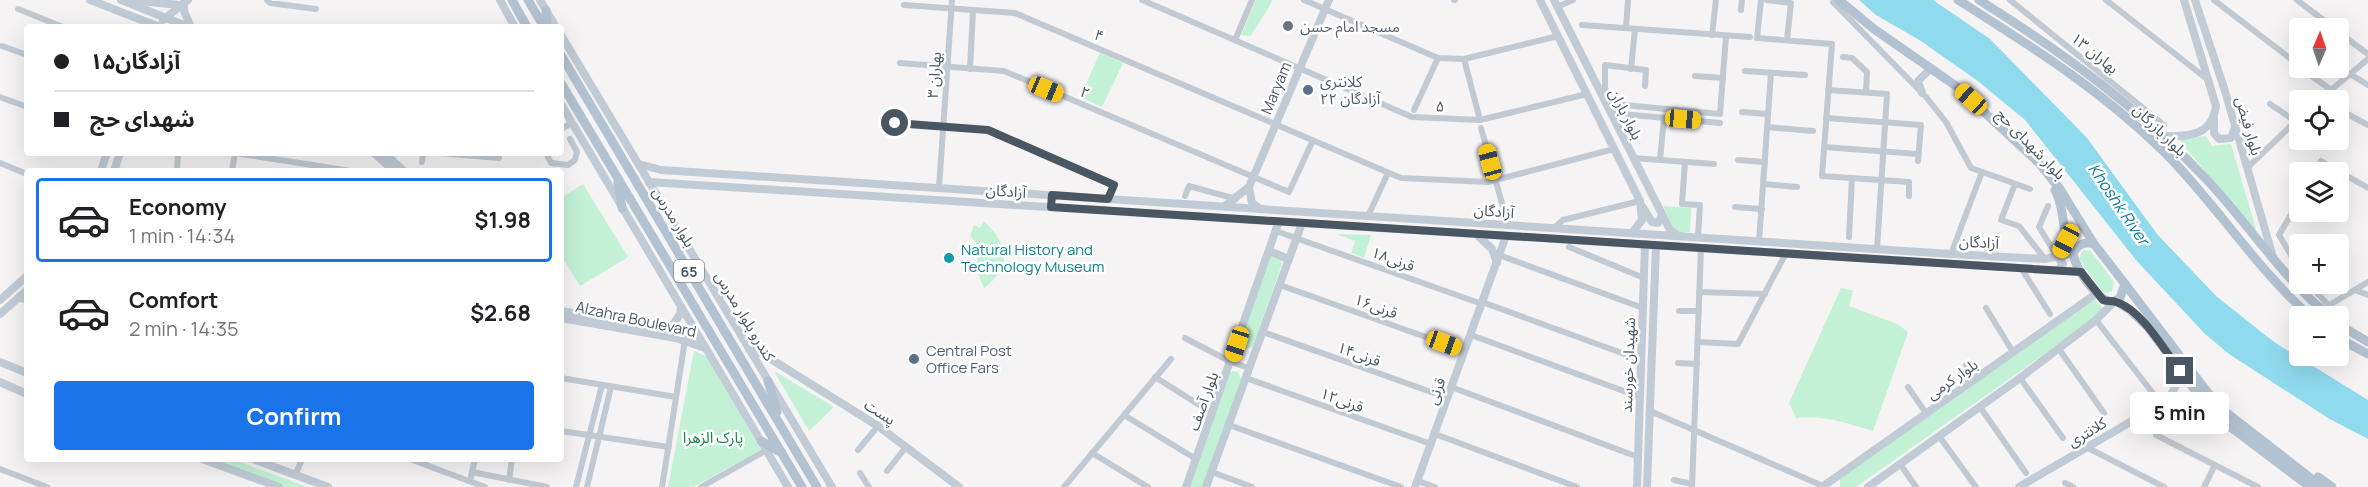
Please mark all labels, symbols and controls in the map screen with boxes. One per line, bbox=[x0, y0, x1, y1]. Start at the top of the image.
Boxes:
place label: مسجد امام حسن bbox=[1300, 16, 1400, 38]
north arrow bbox=[2289, 18, 2349, 78]
map controls bbox=[2289, 18, 2349, 366]
marker: مسجد امام حسن bbox=[1281, 19, 1295, 33]
street label: ۴ bbox=[1091, 24, 1107, 46]
street label: بهاران ۱۳ bbox=[2067, 27, 2123, 79]
text: آزادگان۱۵ bbox=[90, 46, 180, 76]
street label: بهاران ۳ bbox=[922, 51, 946, 99]
street label: Maryam bbox=[1256, 59, 1296, 117]
place label: کلانتری ۲۲ آزادگان bbox=[1320, 71, 1381, 109]
car bbox=[1026, 74, 1066, 104]
car bbox=[1952, 80, 1990, 118]
street label: ۲ bbox=[1077, 81, 1093, 103]
marker: کلانتری ۲۲ آزادگان bbox=[1301, 83, 1315, 97]
street label: بلوار باران bbox=[1604, 85, 1648, 143]
button: locate bbox=[2289, 90, 2349, 150]
street label: بلوار فیض bbox=[2231, 94, 2267, 158]
street label: ۵ bbox=[1435, 95, 1445, 117]
street label: بلوار بازرگان bbox=[2128, 99, 2192, 161]
text: شهدای حج bbox=[90, 104, 195, 134]
street label: بلوار شهدای حج bbox=[1990, 104, 2070, 186]
car bbox=[1664, 108, 1702, 130]
route start bbox=[881, 109, 908, 136]
car bbox=[1477, 142, 1503, 182]
water label: Khoshk River bbox=[2084, 159, 2156, 251]
button: layers bbox=[2289, 162, 2349, 222]
street label: آزادگان bbox=[985, 179, 1027, 203]
street label: بلوار مدرس bbox=[648, 183, 700, 251]
text: Economy bbox=[129, 192, 227, 222]
icon: car bbox=[57, 193, 111, 247]
street label: آزادگان bbox=[1473, 199, 1515, 223]
text: $1.98 bbox=[475, 205, 531, 235]
car bbox=[2050, 221, 2082, 261]
text: 1 min · 14:34 bbox=[129, 222, 235, 249]
street label: آزادگان bbox=[1958, 230, 2000, 254]
button: + bbox=[2289, 234, 2349, 294]
place label: Natural History and Technology Museum bbox=[961, 239, 1104, 277]
street label: قرنی۱۸ bbox=[1369, 242, 1418, 277]
marker: Natural History and Technology Museum bbox=[942, 251, 956, 265]
road number: 65 bbox=[674, 260, 704, 282]
street label: کندرو بلوار مدرس bbox=[710, 267, 780, 365]
text: Comfort bbox=[129, 285, 218, 315]
icon: car bbox=[57, 286, 111, 340]
street label: قرنی۱۶ bbox=[1352, 289, 1401, 324]
street label: Alzahra Boulevard bbox=[574, 296, 698, 342]
text: $2.68 bbox=[470, 298, 531, 328]
button: − bbox=[2289, 306, 2349, 366]
text: 2 min · 14:35 bbox=[129, 315, 239, 342]
street label: شهیدان خورسند bbox=[1616, 317, 1640, 413]
car bbox=[1223, 324, 1251, 364]
car bbox=[1424, 328, 1464, 358]
street label: قرنی۱۴ bbox=[1335, 337, 1384, 372]
place label: Central Post Office Fars bbox=[926, 340, 1012, 378]
marker: Central Post Office Fars bbox=[907, 352, 921, 366]
street label: بلوار کرمی bbox=[1922, 354, 1982, 404]
route end bbox=[2166, 357, 2193, 384]
street label: بلوار آصف bbox=[1183, 369, 1223, 433]
street label: قرنی bbox=[1421, 374, 1451, 407]
button: Confirm bbox=[54, 381, 534, 450]
street label: قرنی۱۲ bbox=[1318, 383, 1367, 418]
callout: 5 min bbox=[2130, 392, 2230, 434]
street label: پست bbox=[860, 394, 900, 430]
text: 5 min bbox=[2154, 399, 2205, 426]
street label: کلانتری bbox=[2064, 412, 2111, 452]
park label: پارک الزهرا bbox=[683, 427, 743, 448]

